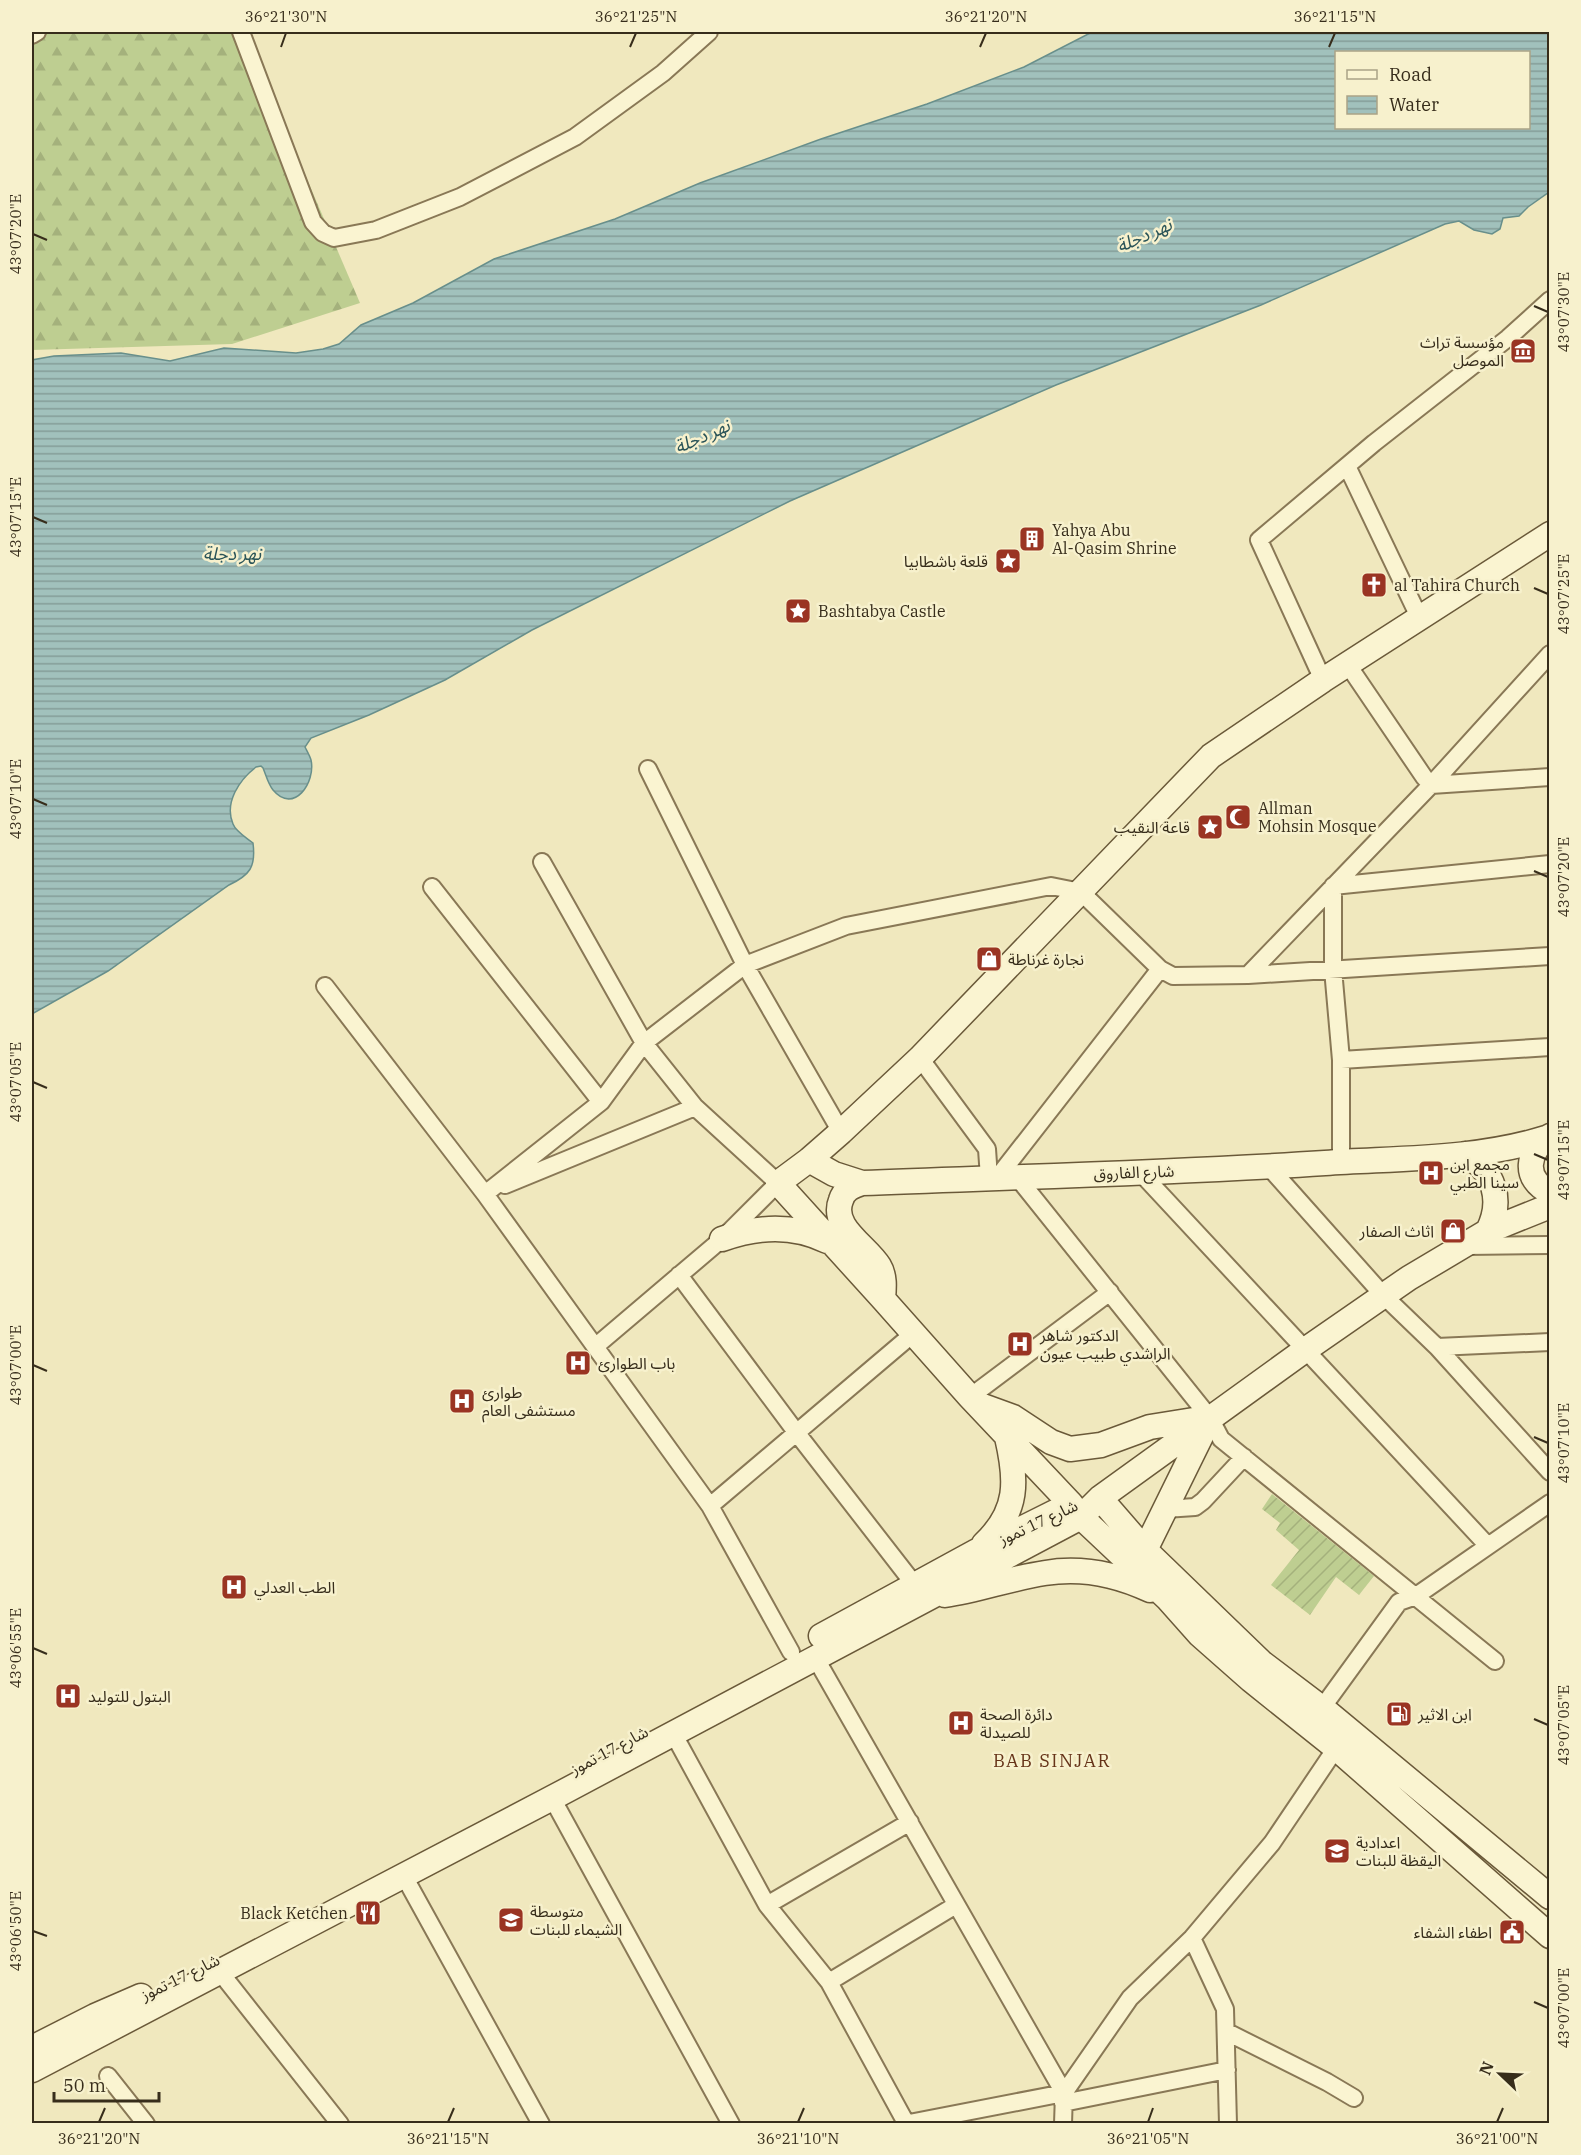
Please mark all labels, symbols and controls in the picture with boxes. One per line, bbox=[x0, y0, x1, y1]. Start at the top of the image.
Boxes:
text: 36°21'30"N bbox=[245, 7, 327, 26]
text: 36°21'25"N bbox=[595, 7, 677, 26]
text: 36°21'20"N bbox=[945, 7, 1027, 26]
text: 36°21'15"N bbox=[1294, 7, 1376, 26]
legend bbox=[1335, 51, 1530, 129]
text: Road bbox=[1389, 63, 1432, 86]
text: Water bbox=[1389, 93, 1439, 116]
text: 43°07'20"E bbox=[6, 194, 25, 274]
water label: نهر دجلة bbox=[1113, 212, 1177, 257]
text: 43°07'30"E bbox=[1554, 272, 1573, 352]
place label: مؤسسة تراث الموصل bbox=[1420, 332, 1504, 370]
museum icon: مؤسسة تراث الموصل bbox=[1508, 336, 1538, 366]
water label: نهر دجلة bbox=[671, 413, 735, 458]
text: 43°07'15"E bbox=[6, 477, 25, 557]
place label: Yahya Abu Al-Qasim Shrine bbox=[1052, 520, 1177, 558]
building icon: Yahya Abu Al-Qasim Shrine bbox=[1017, 524, 1047, 554]
water label: نهر دجلة bbox=[203, 542, 263, 565]
place icon: قلعة باشطابيا bbox=[993, 546, 1023, 576]
place label: قلعة باشطابيا bbox=[904, 551, 988, 571]
text: 43°07'25"E bbox=[1554, 554, 1573, 634]
church icon: al Tahira Church bbox=[1359, 570, 1389, 600]
place label: al Tahira Church bbox=[1394, 575, 1520, 595]
place icon: Bashtabya Castle bbox=[783, 596, 813, 626]
place label: Bashtabya Castle bbox=[818, 601, 945, 621]
text: 43°07'10"E bbox=[6, 759, 25, 839]
place label: Allman Mohsin Mosque bbox=[1258, 798, 1377, 836]
mosque icon: Allman Mohsin Mosque bbox=[1223, 802, 1253, 832]
place icon: قاعة النقيب bbox=[1195, 812, 1225, 842]
place label: قاعة النقيب bbox=[1114, 817, 1190, 837]
text: 43°07'20"E bbox=[1554, 837, 1573, 917]
shop icon: نجارة غرناطة bbox=[974, 944, 1004, 974]
place label: نجارة غرناطة bbox=[1008, 949, 1084, 969]
text: 43°07'05"E bbox=[6, 1042, 25, 1122]
text: 43°07'15"E bbox=[1554, 1120, 1573, 1200]
place label: مجمع ابن سينا الطبي bbox=[1450, 1154, 1519, 1195]
hospital icon: مجمع ابن سينا الطبي bbox=[1416, 1158, 1446, 1188]
street label: شارع الفاروق bbox=[1093, 1161, 1175, 1186]
shop icon: اثاث الصفار bbox=[1438, 1216, 1468, 1246]
place label: اثاث الصفار bbox=[1359, 1221, 1434, 1241]
text: 43°07'00"E bbox=[6, 1325, 25, 1405]
place label: الدكتور شاهر الراشدي طبيب عيون bbox=[1039, 1325, 1171, 1366]
hospital icon: الدكتور شاهر الراشدي طبيب عيون bbox=[1005, 1329, 1035, 1359]
hospital icon: باب الطوارئ bbox=[563, 1348, 593, 1378]
place label: باب الطوارئ bbox=[598, 1353, 675, 1373]
place label: طوارئ مستشفى العام bbox=[482, 1382, 576, 1423]
hospital icon: طوارئ مستشفى العام bbox=[447, 1386, 477, 1416]
text: 43°07'10"E bbox=[1554, 1403, 1573, 1483]
street label: شارع 17 تموز bbox=[994, 1495, 1082, 1552]
hospital icon: الطب العدلي bbox=[219, 1572, 249, 1602]
place label: الطب العدلي bbox=[254, 1577, 335, 1600]
text: 43°06'55"E bbox=[6, 1608, 25, 1688]
hospital icon: البتول للتوليد bbox=[53, 1681, 83, 1711]
text: 43°07'05"E bbox=[1554, 1685, 1573, 1765]
place label: البتول للتوليد bbox=[88, 1686, 171, 1707]
fuel station icon: ابن الاثير bbox=[1384, 1699, 1414, 1729]
place label: دائرة الصحة للصيدلة bbox=[980, 1704, 1053, 1742]
place label: ابن الاثير bbox=[1417, 1704, 1472, 1724]
hospital icon: دائرة الصحة للصيدلة bbox=[946, 1708, 976, 1738]
street label: شارع 17 تموز bbox=[566, 1721, 653, 1782]
district label: BAB SINJAR bbox=[993, 1749, 1111, 1772]
place label: اعدادية اليقظة للبنات bbox=[1356, 1832, 1441, 1870]
school or university icon: اعدادية اليقظة للبنات bbox=[1322, 1836, 1352, 1866]
text: 43°06'50"E bbox=[6, 1891, 25, 1971]
restaurant icon: Black Ketchen bbox=[353, 1898, 383, 1928]
place label: متوسطة الشيماء للبنات bbox=[530, 1901, 622, 1939]
place label: Black Ketchen bbox=[240, 1903, 348, 1923]
school or university icon: متوسطة الشيماء للبنات bbox=[496, 1905, 526, 1935]
public building icon: اطفاء الشفاء bbox=[1497, 1917, 1527, 1947]
place label: اطفاء الشفاء bbox=[1414, 1922, 1492, 1942]
street label: شارع 17 تموز bbox=[136, 1949, 224, 2008]
text: 43°07'00"E bbox=[1554, 1968, 1573, 2048]
north arrow bbox=[1470, 2044, 1530, 2104]
text: N bbox=[1475, 2058, 1498, 2078]
scale bar bbox=[54, 2065, 159, 2103]
text: 50 m bbox=[63, 2074, 106, 2097]
text: 36°21'20"N bbox=[58, 2129, 140, 2148]
text: 36°21'15"N bbox=[407, 2129, 489, 2148]
text: 36°21'10"N bbox=[757, 2129, 839, 2148]
text: 36°21'05"N bbox=[1107, 2129, 1189, 2148]
text: 36°21'00"N bbox=[1456, 2129, 1538, 2148]

